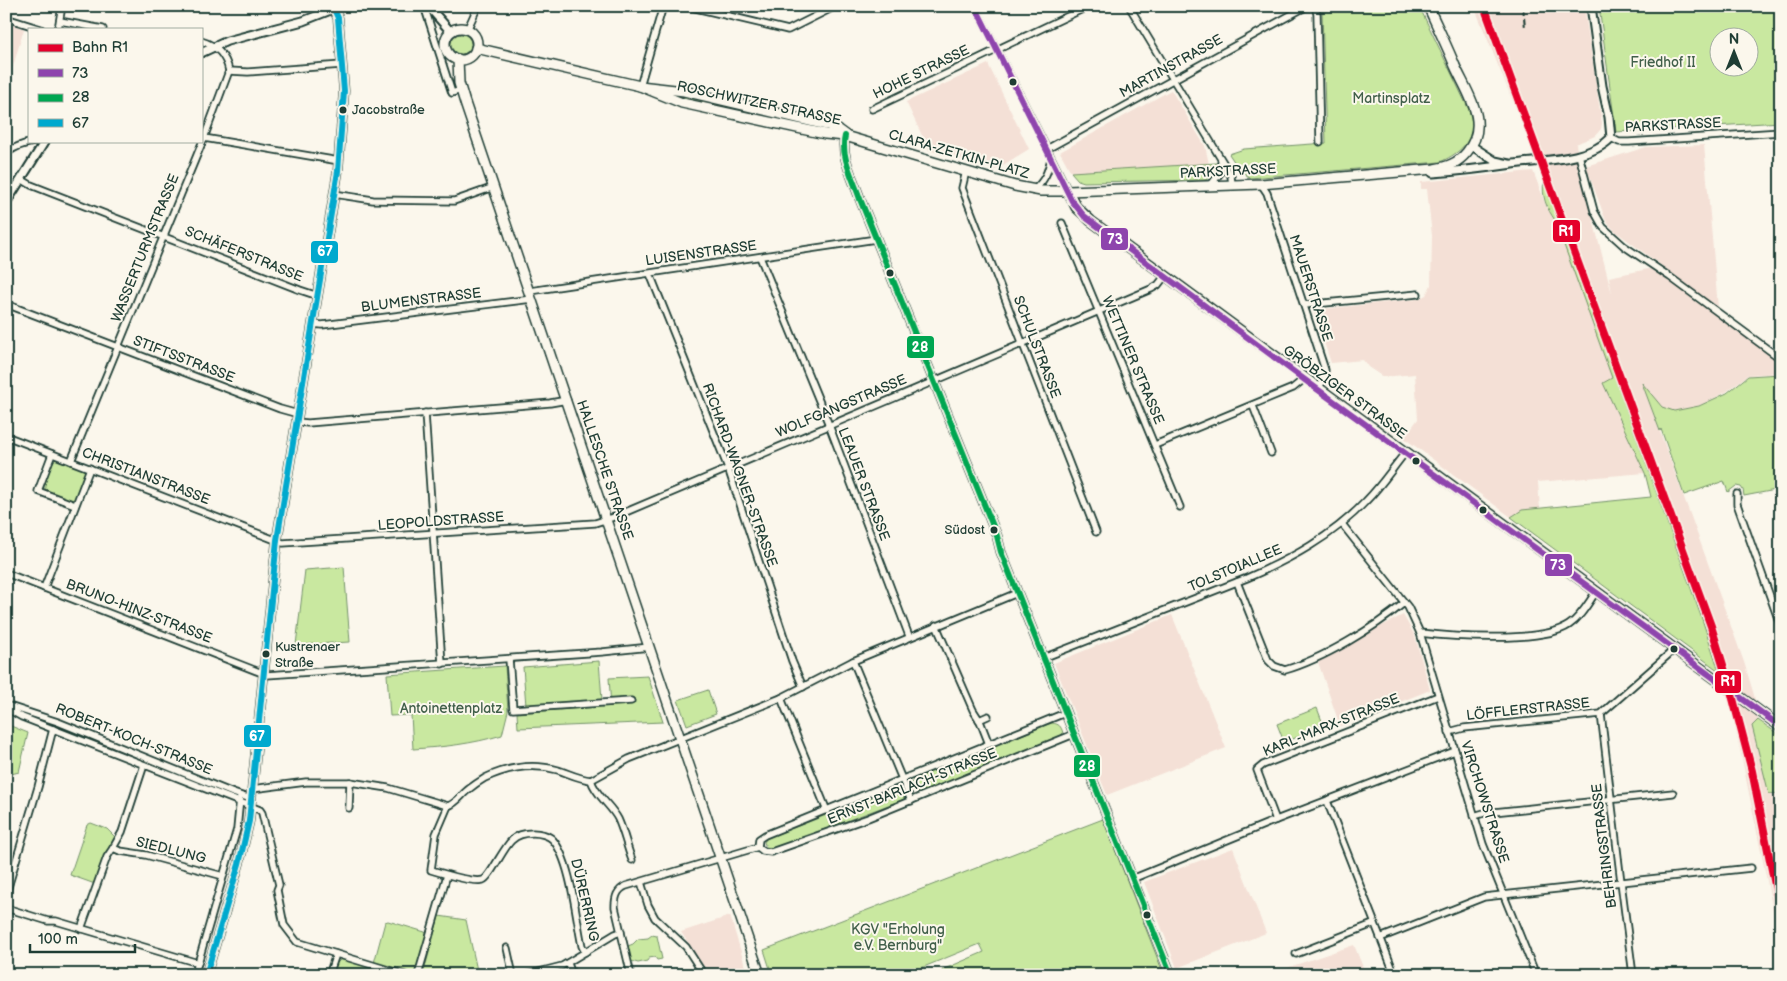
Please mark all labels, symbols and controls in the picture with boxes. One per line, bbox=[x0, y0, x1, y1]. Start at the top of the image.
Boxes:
legend bbox=[28, 28, 202, 142]
north arrow bbox=[1710, 28, 1760, 78]
street label: MARTINSTRASSE bbox=[1117, 31, 1225, 101]
text: N bbox=[1729, 31, 1739, 48]
text: Bahn R1 bbox=[72, 38, 128, 57]
street label: HOHE STRASSE bbox=[870, 41, 972, 103]
park label: Friedhof II bbox=[1630, 54, 1696, 71]
text: 73 bbox=[72, 64, 89, 83]
street label: ROSCHWITZER STRASSE bbox=[675, 77, 843, 129]
unlabelled marker bbox=[1008, 77, 1018, 87]
text: 28 bbox=[72, 88, 90, 107]
park label: Martinsplatz bbox=[1352, 90, 1430, 107]
place label: Jacobstraße bbox=[352, 102, 425, 118]
marker: Jacobstraße bbox=[338, 105, 348, 115]
text: 67 bbox=[72, 114, 89, 133]
street label: PARKSTRASSE bbox=[1624, 114, 1722, 136]
street label: CLARA-ZETKIN-PLATZ bbox=[887, 126, 1032, 182]
street label: PARKSTRASSE bbox=[1179, 160, 1277, 182]
street label: WASSERTURMSTRASSE bbox=[107, 171, 183, 325]
line badge: R1 bbox=[1552, 219, 1581, 243]
street label: SCHÄFERSTRASSE bbox=[182, 223, 306, 285]
text: R1 bbox=[1558, 223, 1574, 240]
line badge: 73 bbox=[1100, 227, 1129, 251]
text: 73 bbox=[1107, 231, 1123, 248]
street label: MAUERSTRASSE bbox=[1286, 233, 1336, 343]
street label: LUISENSTRASSE bbox=[644, 237, 758, 269]
line badge: 67 bbox=[310, 240, 339, 264]
text: 67 bbox=[317, 243, 333, 260]
unlabelled marker bbox=[885, 268, 895, 278]
street label: BLUMENSTRASSE bbox=[360, 284, 482, 316]
street label: SCHULSTRASSE bbox=[1010, 293, 1064, 401]
street label: WETTINER STRASSE bbox=[1098, 293, 1168, 427]
street label: STIFTSSTRASSE bbox=[131, 332, 237, 386]
line badge: 28 bbox=[906, 335, 935, 359]
text: 28 bbox=[912, 339, 928, 356]
street label: GRÖBZIGER STRASSE bbox=[1280, 341, 1411, 443]
street label: WOLFGANGSTRASSE bbox=[773, 371, 909, 441]
street label: RICHARD-WAGNER-STRASSE bbox=[699, 381, 781, 569]
street label: HALLESCHE STRASSE bbox=[573, 398, 637, 542]
street label: LEAUER STRASSE bbox=[835, 425, 893, 543]
street label: CHRISTIANSTRASSE bbox=[80, 444, 212, 508]
unlabelled marker bbox=[1411, 456, 1421, 466]
unlabelled marker bbox=[1478, 505, 1488, 515]
street label: LEOPOLDSTRASSE bbox=[377, 508, 505, 534]
place label: Südost bbox=[945, 522, 985, 538]
marker: Südost bbox=[989, 525, 999, 535]
street label: TOLSTOIALLEE bbox=[1186, 541, 1284, 595]
line badge: 73 bbox=[1544, 553, 1573, 577]
text: 73 bbox=[1550, 557, 1566, 574]
street label: BRUNO-HINZ-STRASSE bbox=[64, 575, 214, 647]
place label: Kustrenaer Straße bbox=[275, 639, 340, 671]
unlabelled marker bbox=[1669, 644, 1679, 654]
marker: Kustrenaer Straße bbox=[261, 649, 271, 659]
line badge: R1 bbox=[1714, 670, 1742, 694]
text: R1 bbox=[1720, 673, 1736, 690]
street label: KARL-MARX-STRASSE bbox=[1260, 690, 1402, 760]
street label: LÖFFLERSTRASSE bbox=[1465, 693, 1591, 724]
street label: ROBERT-KOCH-STRASSE bbox=[53, 700, 215, 778]
park label: Antoinettenplatz bbox=[400, 700, 502, 717]
line badge: 67 bbox=[243, 724, 272, 748]
text: 67 bbox=[249, 728, 265, 745]
street label: VIRCHOWSTRASSE bbox=[1457, 739, 1513, 865]
street label: ERNST-BARLACH-STRASSE bbox=[825, 744, 999, 828]
line badge: 28 bbox=[1073, 754, 1101, 778]
text: 28 bbox=[1079, 758, 1095, 775]
street label: BEHRINGSTRASSE bbox=[1588, 783, 1620, 909]
street label: SIEDLUNG bbox=[134, 833, 208, 867]
street label: DÜRERRING bbox=[567, 857, 604, 944]
unlabelled marker bbox=[1142, 910, 1152, 920]
scale bar bbox=[30, 921, 135, 953]
park label: KGV "Erholung e.V. Bernburg" bbox=[851, 921, 945, 954]
text: 100 m bbox=[38, 930, 78, 949]

